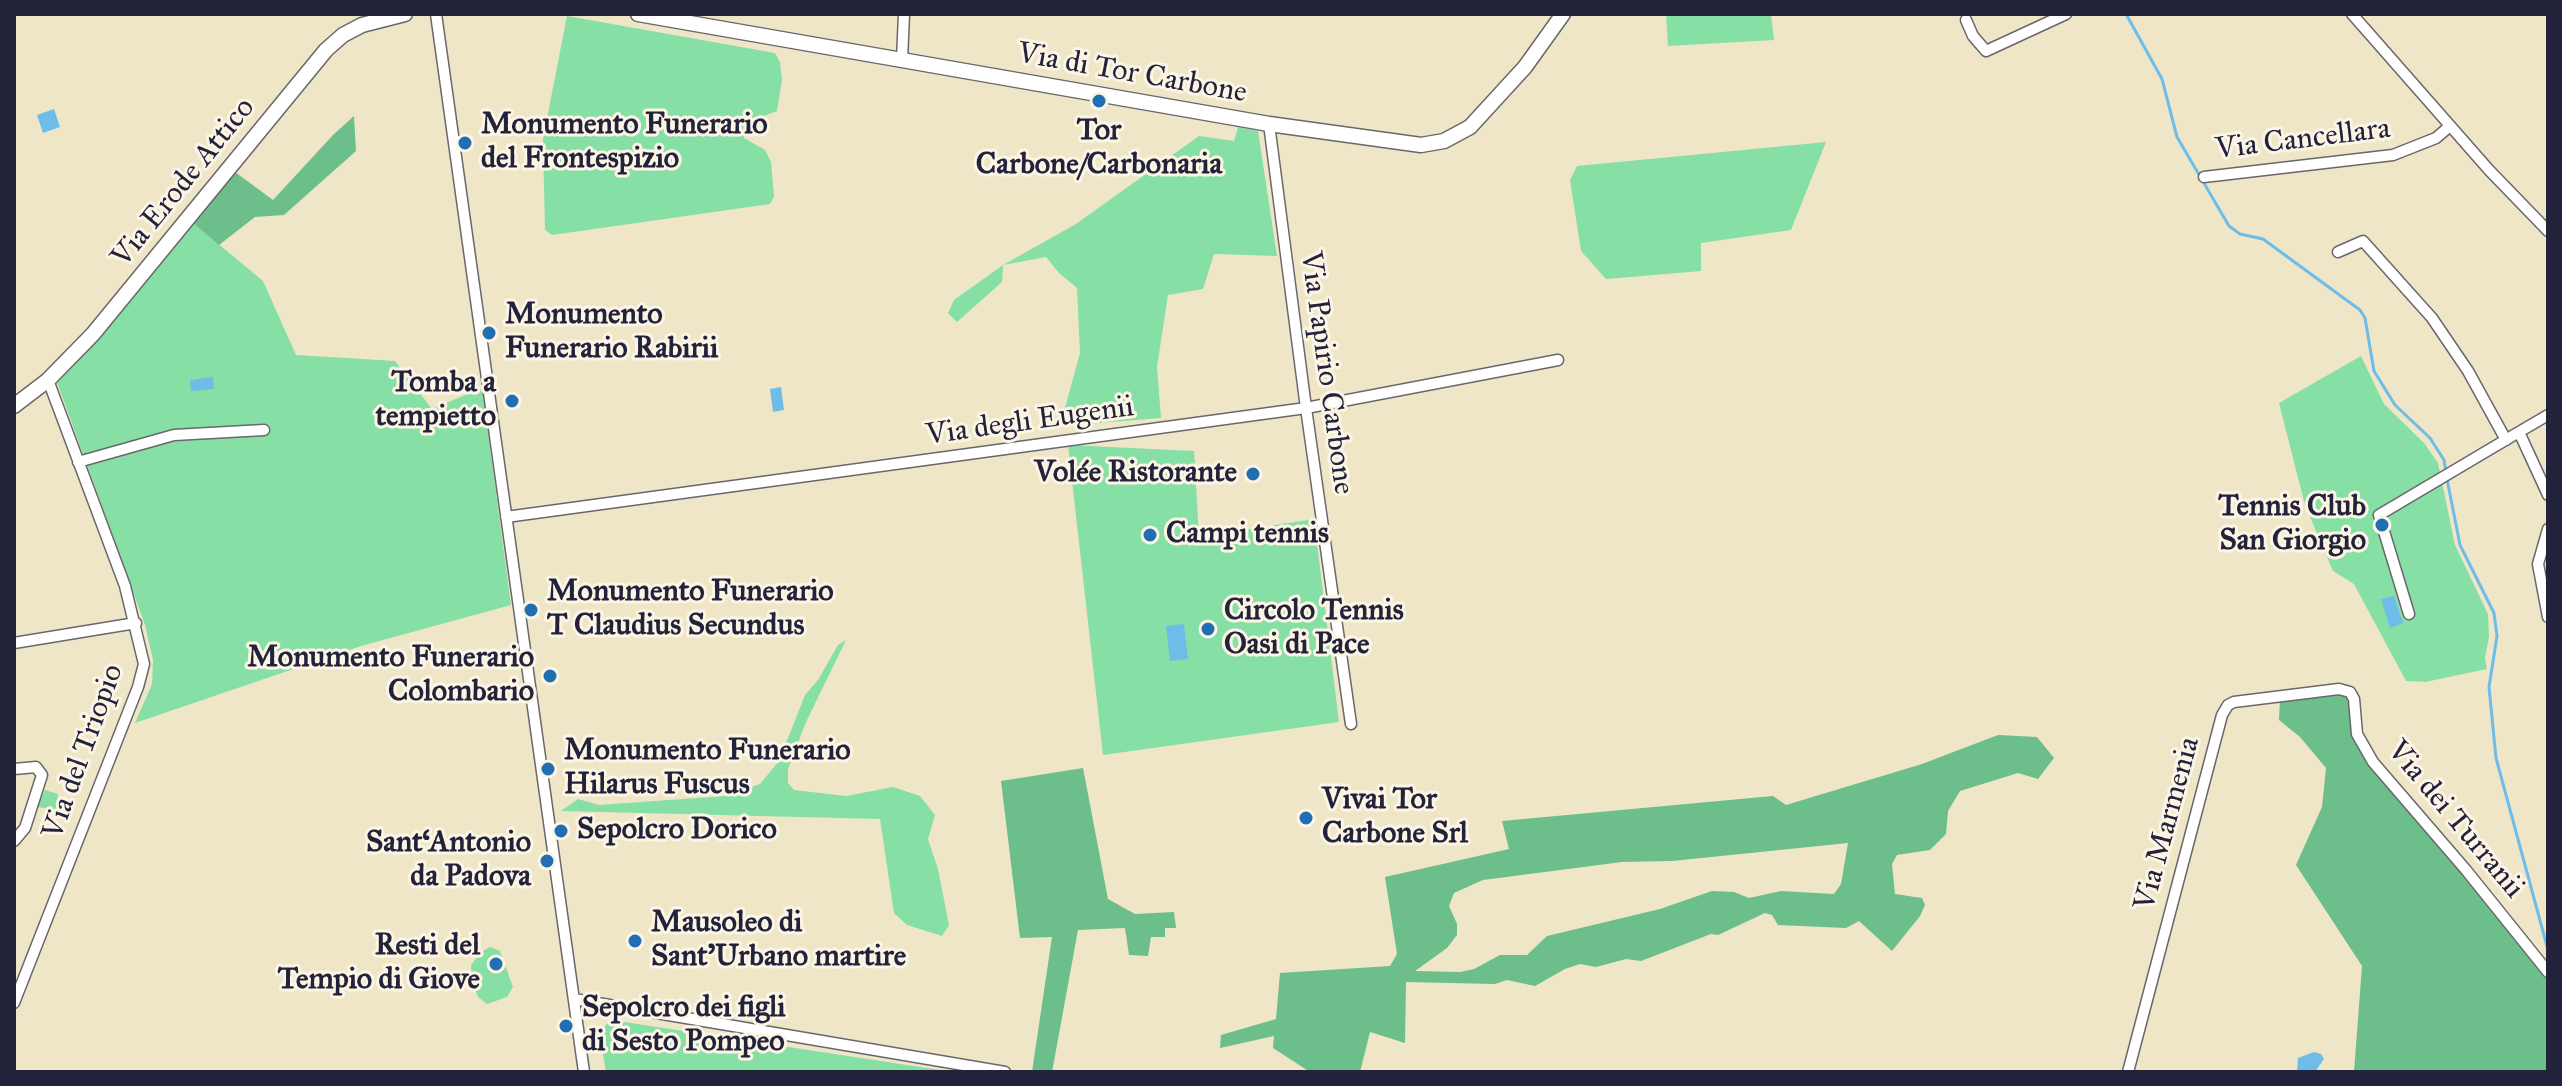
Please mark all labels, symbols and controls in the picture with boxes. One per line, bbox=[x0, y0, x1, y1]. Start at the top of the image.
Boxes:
street label: Via di Tor Carbone bbox=[1015, 36, 1249, 112]
street label: Via Erode Attico bbox=[105, 91, 263, 275]
marker: Tor Carbone/Carbonaria bbox=[1090, 92, 1108, 110]
place label: Monumento Funerario del Frontespizio bbox=[481, 108, 768, 178]
street label: Via Cancellara bbox=[2214, 111, 2392, 169]
place label: Tor Carbone/Carbonaria bbox=[976, 114, 1222, 184]
marker: Monumento Funerario del Frontespizio bbox=[456, 134, 474, 152]
street label: Via Papirio Carbone bbox=[1291, 249, 1361, 497]
place label: Monumento Funerario Rabirii bbox=[505, 298, 718, 368]
marker: Monumento Funerario Rabirii bbox=[480, 324, 498, 342]
place label: Tomba a tempietto bbox=[375, 366, 496, 436]
street label: Via degli Eugenii bbox=[924, 390, 1136, 454]
marker: Tomba a tempietto bbox=[503, 392, 521, 410]
place label: Volée Ristorante bbox=[1034, 456, 1237, 492]
marker: Volée Ristorante bbox=[1244, 465, 1262, 483]
place label: Tennis Club San Giorgio bbox=[2218, 490, 2366, 560]
marker: Tennis Club San Giorgio bbox=[2373, 516, 2391, 534]
place label: Campi tennis bbox=[1166, 517, 1329, 553]
marker: Campi tennis bbox=[1141, 526, 1159, 544]
place label: Monumento Funerario T Claudius Secundus bbox=[547, 575, 834, 646]
place label: Circolo Tennis Oasi di Pace bbox=[1224, 594, 1404, 664]
marker: Monumento Funerario T Claudius Secundus bbox=[522, 601, 540, 619]
marker: Circolo Tennis Oasi di Pace bbox=[1199, 620, 1217, 638]
place label: Monumento Funerario Colombario bbox=[247, 641, 534, 712]
street label: Via del Triopio bbox=[36, 660, 132, 844]
marker: Monumento Funerario Colombario bbox=[541, 667, 559, 685]
street label: Via Marmenia bbox=[2128, 733, 2208, 915]
place label: Monumento Funerario Hilarus Fuscus bbox=[564, 734, 851, 804]
street label: Via dei Turranii bbox=[2379, 734, 2531, 906]
marker: Monumento Funerario Hilarus Fuscus bbox=[539, 760, 557, 778]
place label: Vivai Tor Carbone Srl bbox=[1322, 783, 1468, 854]
marker: Vivai Tor Carbone Srl bbox=[1297, 809, 1315, 827]
place label: Sepolcro Dorico bbox=[577, 813, 777, 849]
marker: Sepolcro Dorico bbox=[552, 822, 570, 840]
place label: Sant‘Antonio da Padova bbox=[366, 826, 531, 896]
marker: Sant‘Antonio da Padova bbox=[538, 852, 556, 870]
place label: Mausoleo di Sant'Urbano martire bbox=[651, 906, 906, 976]
place label: Resti del Tempio di Giove bbox=[278, 929, 480, 1000]
marker: Mausoleo di Sant'Urbano martire bbox=[626, 932, 644, 950]
marker: Resti del Tempio di Giove bbox=[487, 955, 505, 973]
place label: Sepolcro dei figli di Sesto Pompeo bbox=[582, 991, 786, 1062]
marker: Sepolcro dei figli di Sesto Pompeo bbox=[557, 1017, 575, 1035]

